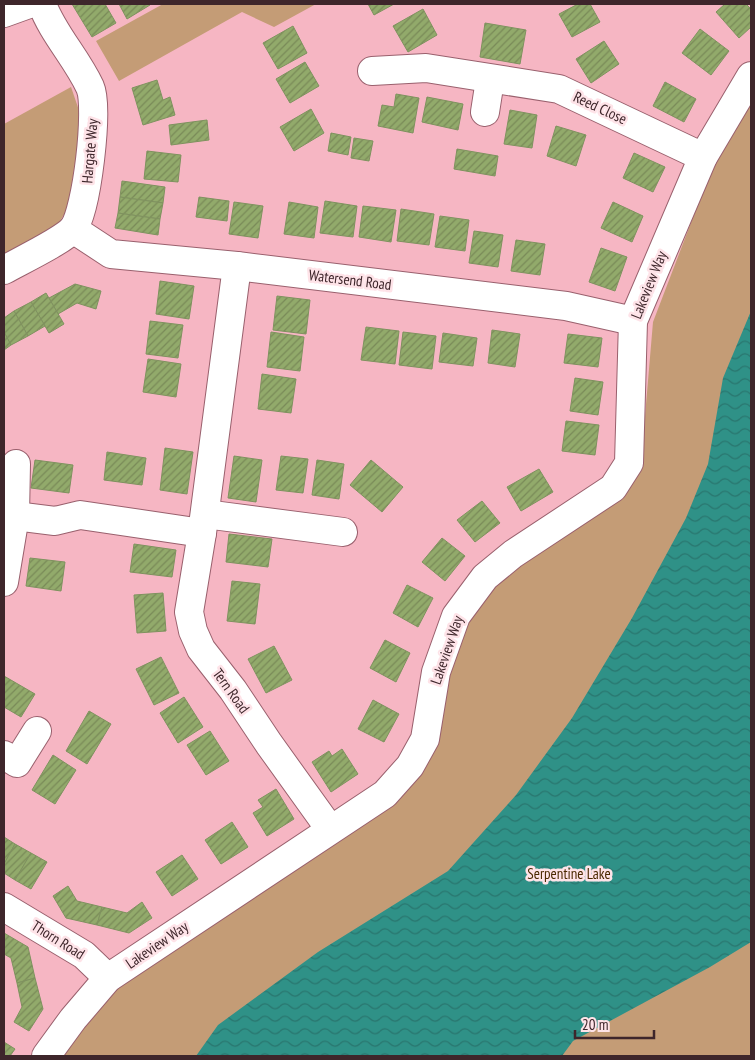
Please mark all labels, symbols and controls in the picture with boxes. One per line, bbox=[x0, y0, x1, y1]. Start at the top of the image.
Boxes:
street label: Reed Close bbox=[571, 87, 630, 128]
street label: Hargate Way bbox=[77, 117, 102, 184]
street label: Lakeview Way bbox=[626, 248, 671, 322]
street label: Watersend Road bbox=[308, 265, 392, 294]
street label: Lakeview Way bbox=[426, 613, 467, 687]
street label: Tern Road bbox=[209, 665, 254, 717]
park label: Serpentine Lake bbox=[527, 864, 611, 883]
street label: Thorn Road bbox=[28, 916, 88, 963]
street label: Lakeview Way bbox=[122, 917, 192, 972]
scale bar bbox=[575, 1008, 654, 1040]
text: 20 m bbox=[582, 1015, 608, 1034]

